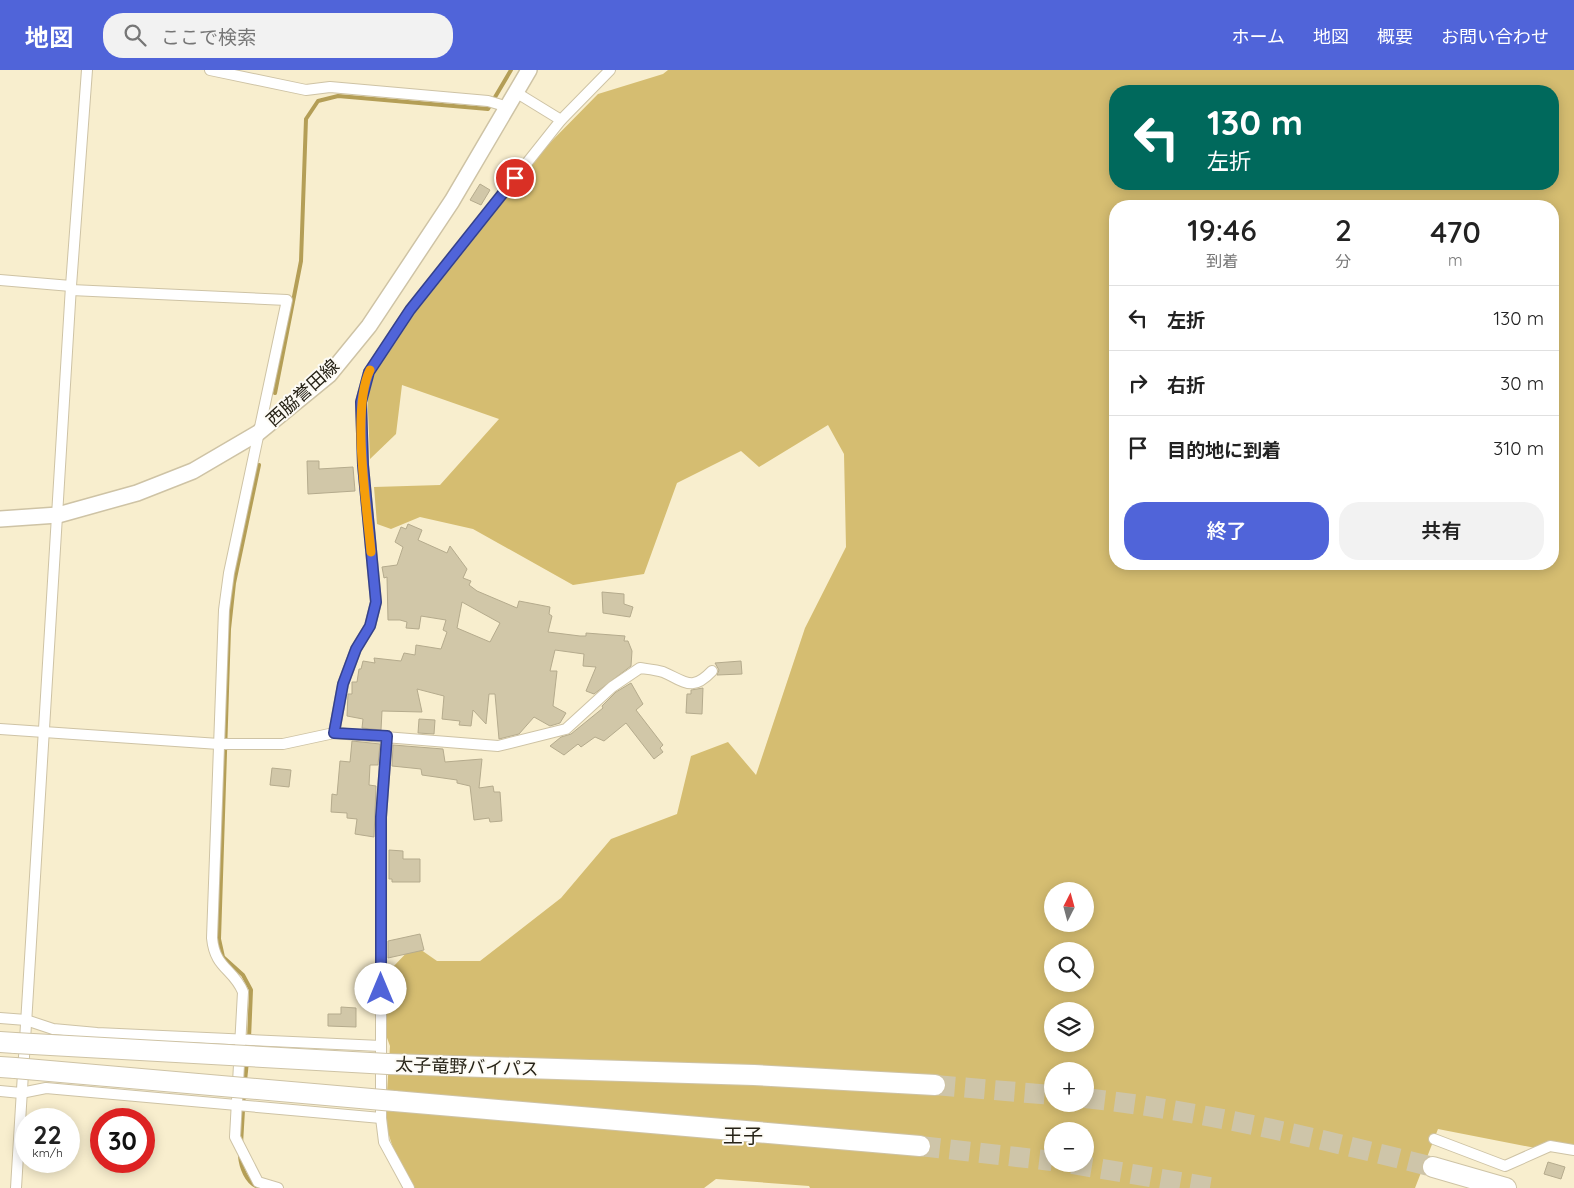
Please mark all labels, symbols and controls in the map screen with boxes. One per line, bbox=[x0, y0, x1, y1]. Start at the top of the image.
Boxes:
search box bbox=[103, 13, 453, 58]
icon: search bbox=[121, 21, 149, 49]
text: 地図 bbox=[25, 22, 73, 52]
text: ここで検索 bbox=[161, 25, 256, 49]
text: ホーム bbox=[1232, 25, 1285, 48]
text: 地図 bbox=[1313, 25, 1349, 48]
text: 概要 bbox=[1377, 25, 1413, 48]
text: お問い合わせ bbox=[1441, 25, 1549, 48]
text: 130 m bbox=[1207, 100, 1303, 144]
icon: left bbox=[1124, 105, 1189, 170]
text: 左折 bbox=[1207, 147, 1251, 175]
pin bbox=[494, 157, 536, 199]
icon: arrive bbox=[501, 164, 529, 192]
text: 19:46 bbox=[1187, 211, 1257, 249]
text: 2 bbox=[1335, 211, 1352, 249]
text: 470 bbox=[1430, 213, 1481, 251]
text: m bbox=[1448, 250, 1463, 270]
text: 到着 bbox=[1206, 251, 1238, 271]
text: 分 bbox=[1335, 251, 1351, 271]
icon: left bbox=[1124, 304, 1152, 332]
text: 130 m bbox=[1493, 306, 1544, 330]
text: 左折 bbox=[1167, 308, 1205, 332]
street label: 西脇誉田線 bbox=[262, 354, 344, 431]
icon: right bbox=[1124, 369, 1152, 397]
text: 30 m bbox=[1500, 371, 1544, 395]
text: 右折 bbox=[1167, 373, 1205, 397]
icon: arrive bbox=[1124, 434, 1152, 462]
text: 310 m bbox=[1493, 436, 1544, 460]
text: 目的地に到着 bbox=[1167, 438, 1281, 462]
button: 終了 bbox=[1124, 502, 1329, 560]
button: 共有 bbox=[1339, 502, 1544, 560]
north arrow bbox=[1044, 882, 1094, 932]
map controls bbox=[1044, 882, 1094, 1172]
button: search bbox=[1044, 942, 1094, 992]
position arrow bbox=[354, 962, 406, 1014]
button: layers bbox=[1044, 1002, 1094, 1052]
street label: 太子竜野バイパス bbox=[395, 1053, 539, 1080]
button: + bbox=[1044, 1062, 1094, 1112]
speed limit sign: 30 bbox=[90, 1108, 155, 1173]
text: 22 bbox=[33, 1119, 62, 1150]
button: − bbox=[1044, 1122, 1094, 1172]
district label: 王子 bbox=[723, 1123, 763, 1148]
text: km/h bbox=[32, 1145, 63, 1160]

